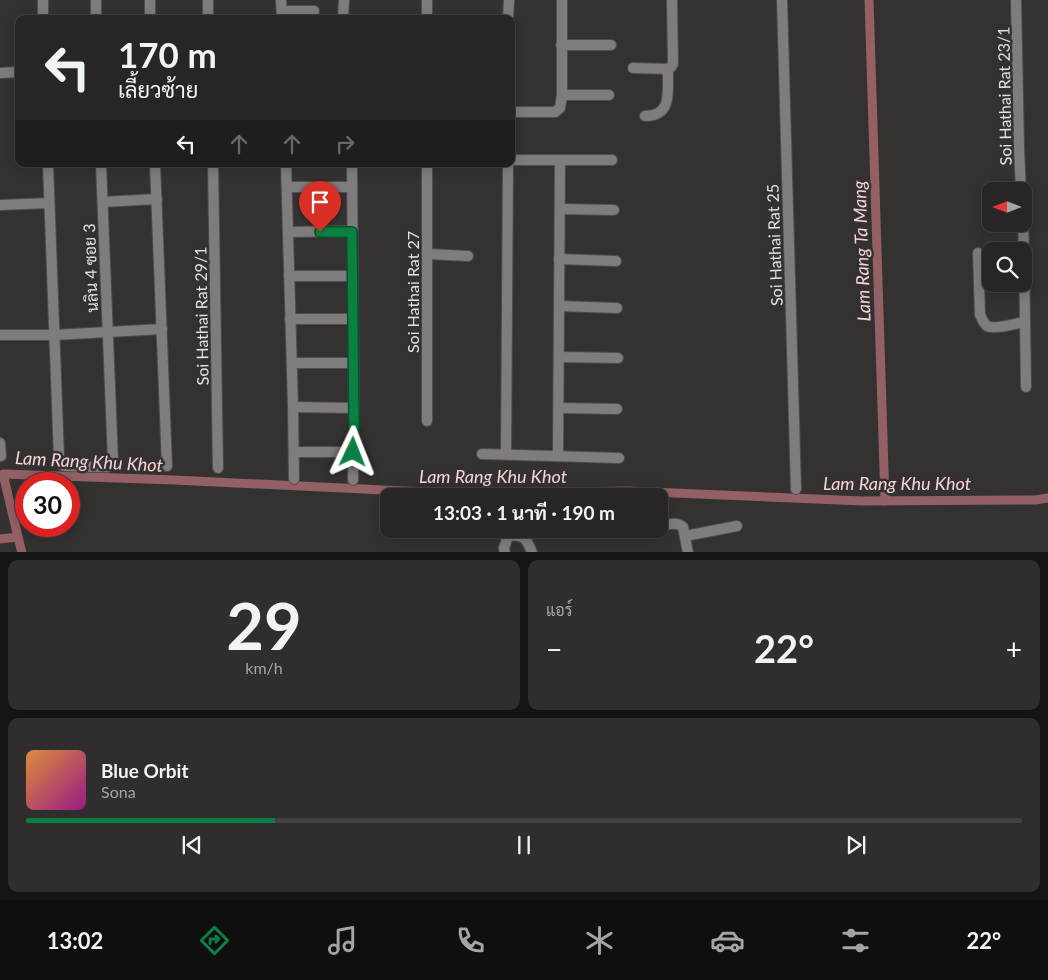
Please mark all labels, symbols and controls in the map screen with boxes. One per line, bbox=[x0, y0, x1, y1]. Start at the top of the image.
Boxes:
street label: Soi Hathai Rat 23/1 bbox=[993, 27, 1015, 165]
text: 170 m bbox=[118, 33, 217, 75]
icon: left bbox=[35, 35, 100, 100]
text: เลี้ยวซ้าย bbox=[118, 76, 198, 103]
icon: left bbox=[172, 130, 200, 158]
icon: ahead bbox=[225, 130, 253, 158]
icon: ahead bbox=[278, 130, 306, 158]
icon: right bbox=[331, 130, 359, 158]
water label: Lam Rang Ta Mang bbox=[848, 180, 874, 322]
pin bbox=[299, 181, 341, 232]
north arrow bbox=[982, 182, 1032, 232]
map controls bbox=[982, 182, 1032, 292]
street label: Soi Hathai Rat 25 bbox=[762, 184, 786, 306]
icon: arrive bbox=[306, 188, 334, 216]
street label: นลิน 4 ซอย 3 bbox=[79, 223, 101, 313]
street label: Soi Hathai Rat 27 bbox=[403, 231, 422, 353]
button: search bbox=[982, 242, 1032, 292]
street label: Soi Hathai Rat 29/1 bbox=[190, 247, 212, 385]
position arrow bbox=[326, 425, 378, 477]
water label: Lam Rang Khu Khot bbox=[14, 446, 164, 476]
water label: Lam Rang Khu Khot bbox=[419, 465, 568, 487]
speed limit sign: 30 bbox=[15, 472, 80, 537]
water label: Lam Rang Khu Khot bbox=[823, 472, 972, 494]
text: 13:03 · 1 นาที · 190 m bbox=[433, 501, 615, 524]
text: 29 bbox=[226, 586, 302, 664]
text: แอร์ bbox=[546, 600, 572, 619]
text: 22° bbox=[754, 625, 814, 671]
text: − bbox=[546, 632, 562, 666]
text: + bbox=[1006, 632, 1022, 666]
text: km/h bbox=[245, 658, 283, 677]
text: Blue Orbit bbox=[101, 759, 189, 782]
text: Sona bbox=[101, 782, 136, 801]
icon: previous bbox=[178, 831, 206, 859]
icon: pause bbox=[510, 831, 538, 859]
icon: next bbox=[842, 831, 870, 859]
icon: directions bbox=[197, 923, 232, 958]
icon: music bbox=[325, 923, 360, 958]
icon: phone bbox=[453, 923, 488, 958]
icon: climate bbox=[582, 923, 617, 958]
icon: car bbox=[710, 923, 745, 958]
icon: filters bbox=[838, 923, 873, 958]
text: 13:02 bbox=[47, 927, 103, 954]
text: 22° bbox=[967, 927, 1001, 954]

